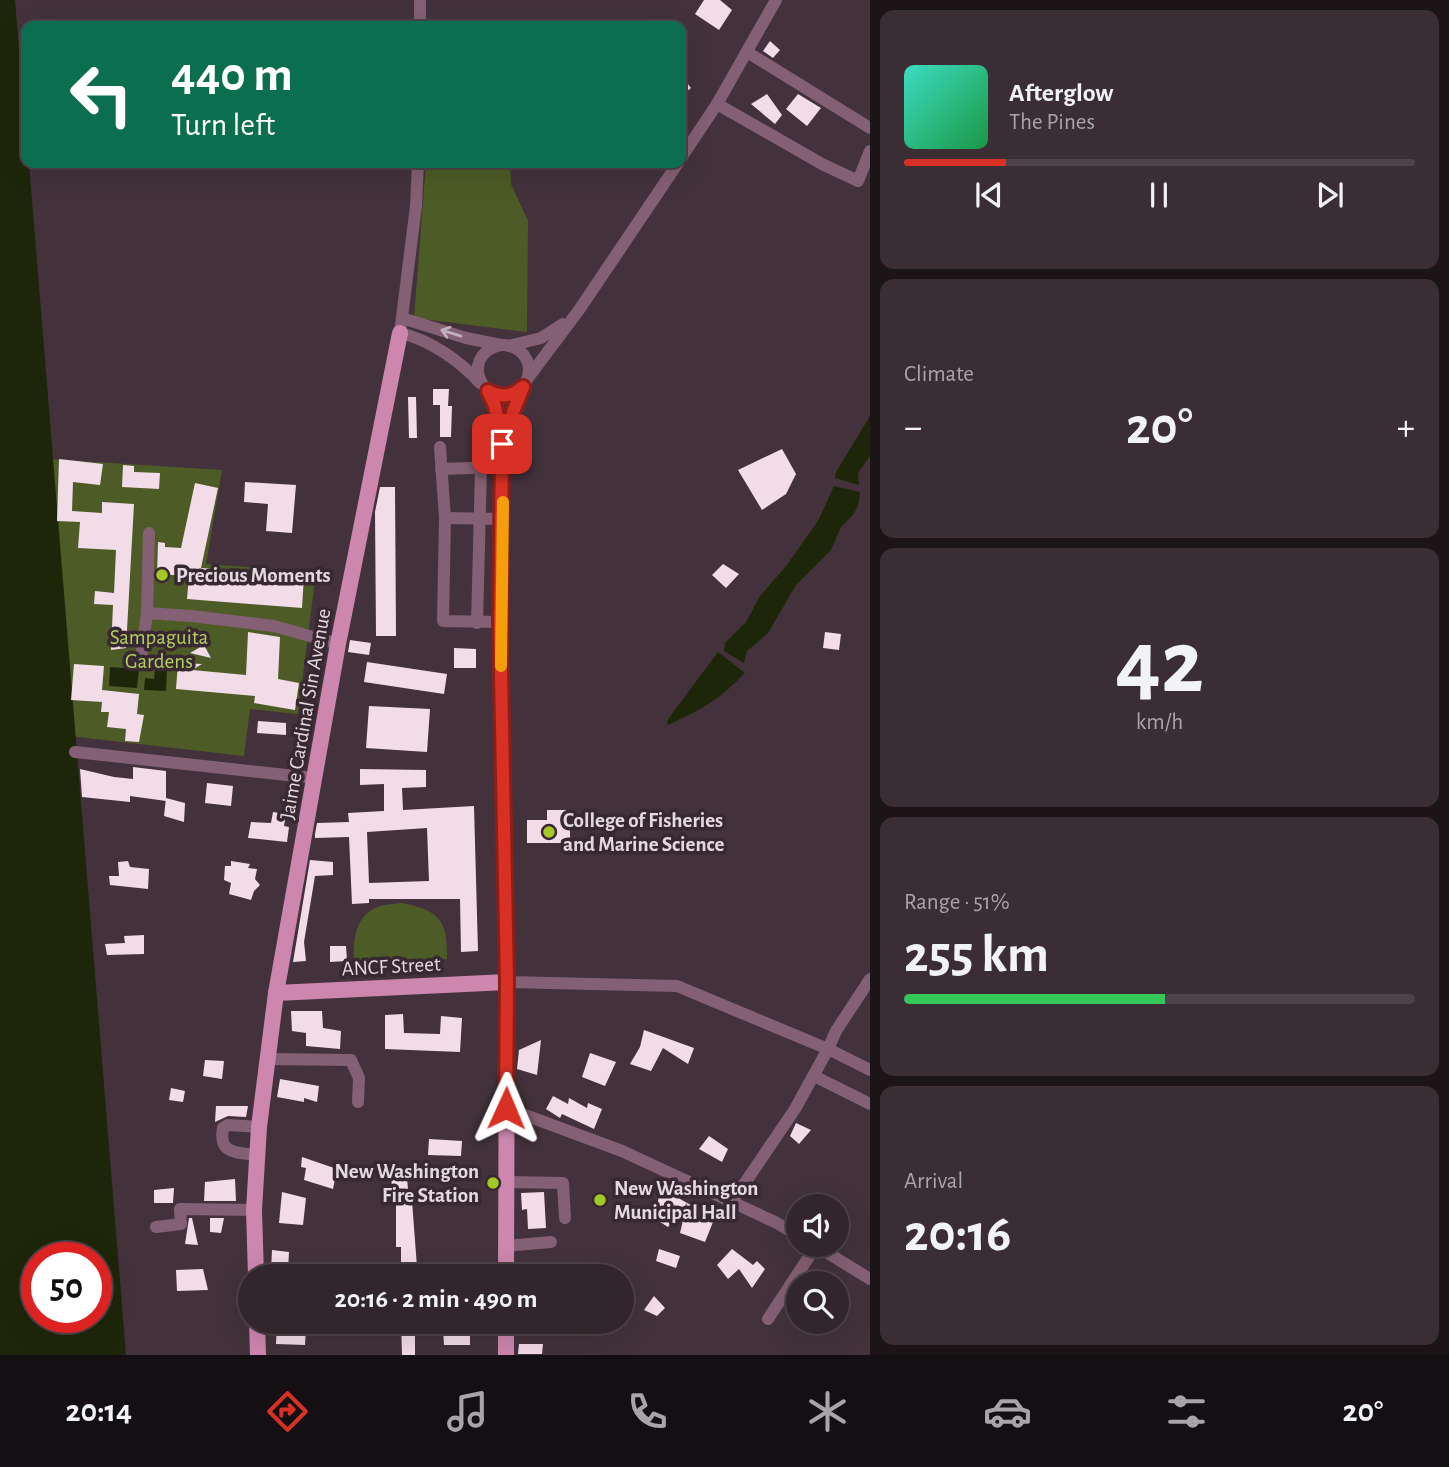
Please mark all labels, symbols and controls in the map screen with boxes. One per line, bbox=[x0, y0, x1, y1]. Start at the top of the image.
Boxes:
icon: left bbox=[56, 49, 147, 140]
text: 440 m bbox=[171, 51, 293, 100]
text: Afterglow bbox=[1009, 80, 1113, 106]
text: Turn left bbox=[171, 109, 275, 141]
text: The Pines bbox=[1009, 111, 1095, 134]
icon: previous bbox=[970, 176, 1008, 214]
icon: pause bbox=[1140, 176, 1178, 214]
icon: next bbox=[1311, 176, 1349, 214]
one-way arrow bbox=[440, 326, 462, 339]
text: Climate bbox=[904, 363, 974, 386]
text: 20° bbox=[1126, 401, 1193, 453]
text: − bbox=[904, 409, 922, 447]
text: + bbox=[1397, 409, 1415, 447]
pin bbox=[472, 414, 532, 474]
icon: arrive bbox=[483, 425, 521, 463]
place label: Precious Moments bbox=[176, 565, 331, 586]
marker: Precious Moments bbox=[154, 567, 170, 583]
street label: Jaime Cardinal Sin Avenue bbox=[277, 607, 334, 821]
text: 42 bbox=[1115, 618, 1204, 709]
park label: Sampaguita Gardens bbox=[110, 627, 209, 672]
text: km/h bbox=[1136, 711, 1183, 734]
place label: College of Fisheries and Marine Science bbox=[563, 810, 725, 855]
marker: College of Fisheries and Marine Science bbox=[541, 824, 557, 840]
text: Range · 51% bbox=[904, 891, 1010, 914]
text: 255 km bbox=[904, 929, 1049, 981]
street label: ANCF Street bbox=[341, 953, 441, 980]
position arrow bbox=[469, 1071, 543, 1145]
place label: New Washington Fire Station bbox=[335, 1161, 479, 1206]
text: Arrival bbox=[904, 1170, 963, 1193]
marker: New Washington Fire Station bbox=[485, 1175, 501, 1191]
place label: New Washington Municipal Hall bbox=[614, 1178, 758, 1223]
marker: New Washington Municipal Hall bbox=[592, 1192, 608, 1208]
map controls bbox=[786, 1194, 849, 1334]
button: sound bbox=[786, 1194, 849, 1257]
text: 20:16 bbox=[904, 1208, 1011, 1260]
speed limit sign: 50 bbox=[21, 1242, 112, 1333]
button: search bbox=[786, 1271, 849, 1334]
text: 20:16 · 2 min · 490 m bbox=[334, 1286, 538, 1312]
icon: directions bbox=[263, 1387, 312, 1436]
icon: music bbox=[443, 1387, 492, 1436]
icon: phone bbox=[623, 1387, 672, 1436]
icon: climate bbox=[803, 1387, 852, 1436]
icon: car bbox=[983, 1387, 1032, 1436]
icon: filters bbox=[1162, 1387, 1211, 1436]
text: 20:14 bbox=[65, 1395, 132, 1427]
text: 20° bbox=[1342, 1395, 1384, 1427]

